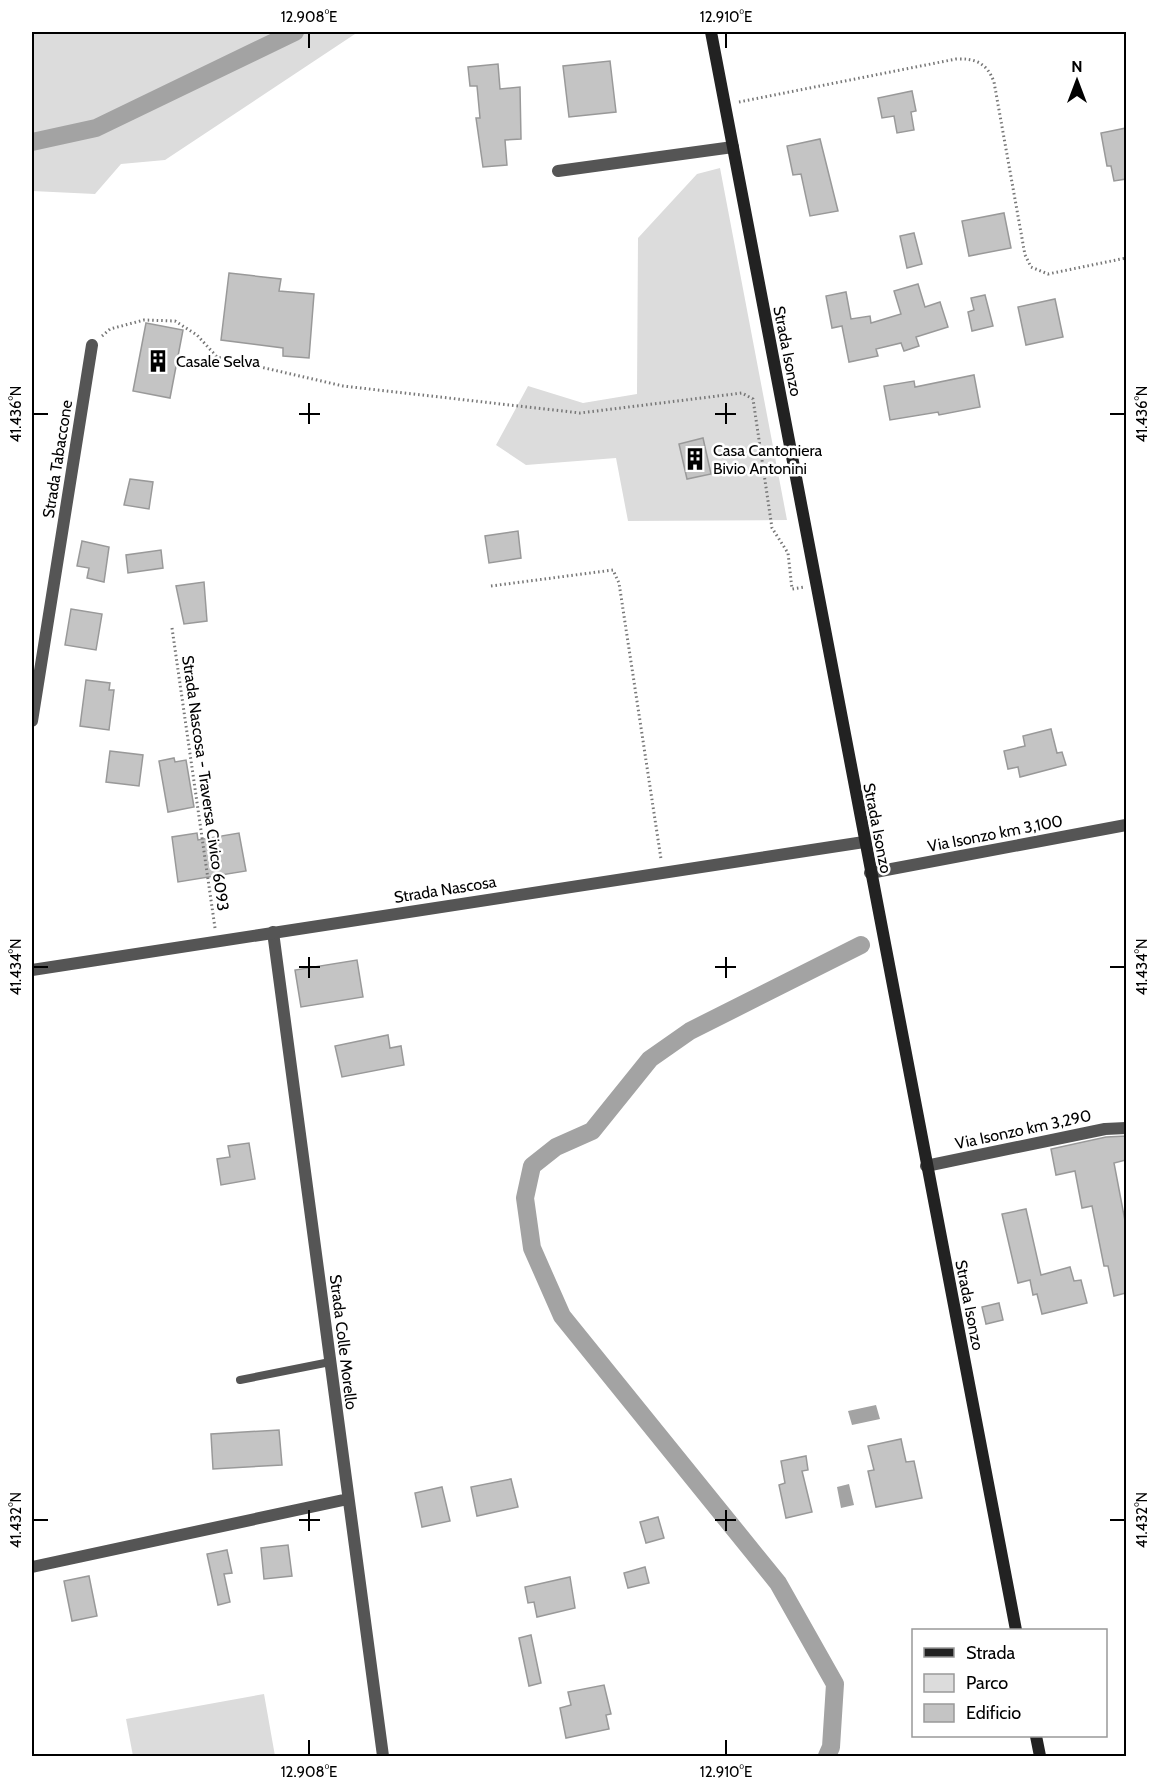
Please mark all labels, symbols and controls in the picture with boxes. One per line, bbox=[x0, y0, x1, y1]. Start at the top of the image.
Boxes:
text: 12.908°E bbox=[281, 8, 337, 26]
text: 12.910°E bbox=[700, 8, 752, 26]
north arrow bbox=[1047, 51, 1107, 111]
text: N bbox=[1071, 57, 1083, 76]
street label: Strada Isonzo bbox=[769, 304, 806, 398]
building icon: Casale Selva bbox=[145, 348, 171, 374]
place label: Casale Selva bbox=[176, 352, 260, 371]
text: 41.436°N bbox=[7, 386, 25, 442]
text: 41.436°N bbox=[1133, 386, 1151, 442]
street label: Strada Tabaccone bbox=[39, 399, 76, 519]
place label: Casa Cantoniera Bivio Antonini bbox=[713, 441, 822, 478]
building icon: Casa Cantoniera Bivio Antonini bbox=[682, 446, 708, 472]
street label: Strada Nascosa - Traversa Civico 6093 bbox=[178, 654, 233, 912]
street label: Strada Isonzo bbox=[859, 781, 896, 875]
street label: Via Isonzo km 3,100 bbox=[926, 811, 1064, 856]
street label: Strada Nascosa bbox=[393, 872, 498, 907]
text: 41.434°N bbox=[7, 939, 25, 995]
text: 41.434°N bbox=[1133, 939, 1151, 995]
street label: Via Isonzo km 3,290 bbox=[953, 1106, 1093, 1153]
street label: Strada Isonzo bbox=[951, 1258, 988, 1352]
street label: Strada Colle Morello bbox=[326, 1273, 361, 1411]
text: 41.432°N bbox=[7, 1492, 25, 1548]
text: 41.432°N bbox=[1133, 1492, 1151, 1548]
legend bbox=[912, 1629, 1107, 1737]
text: Strada bbox=[966, 1642, 1016, 1664]
text: Parco bbox=[966, 1672, 1008, 1694]
text: Edificio bbox=[966, 1702, 1021, 1724]
text: 12.908°E bbox=[281, 1763, 337, 1781]
text: 12.910°E bbox=[700, 1763, 752, 1781]

